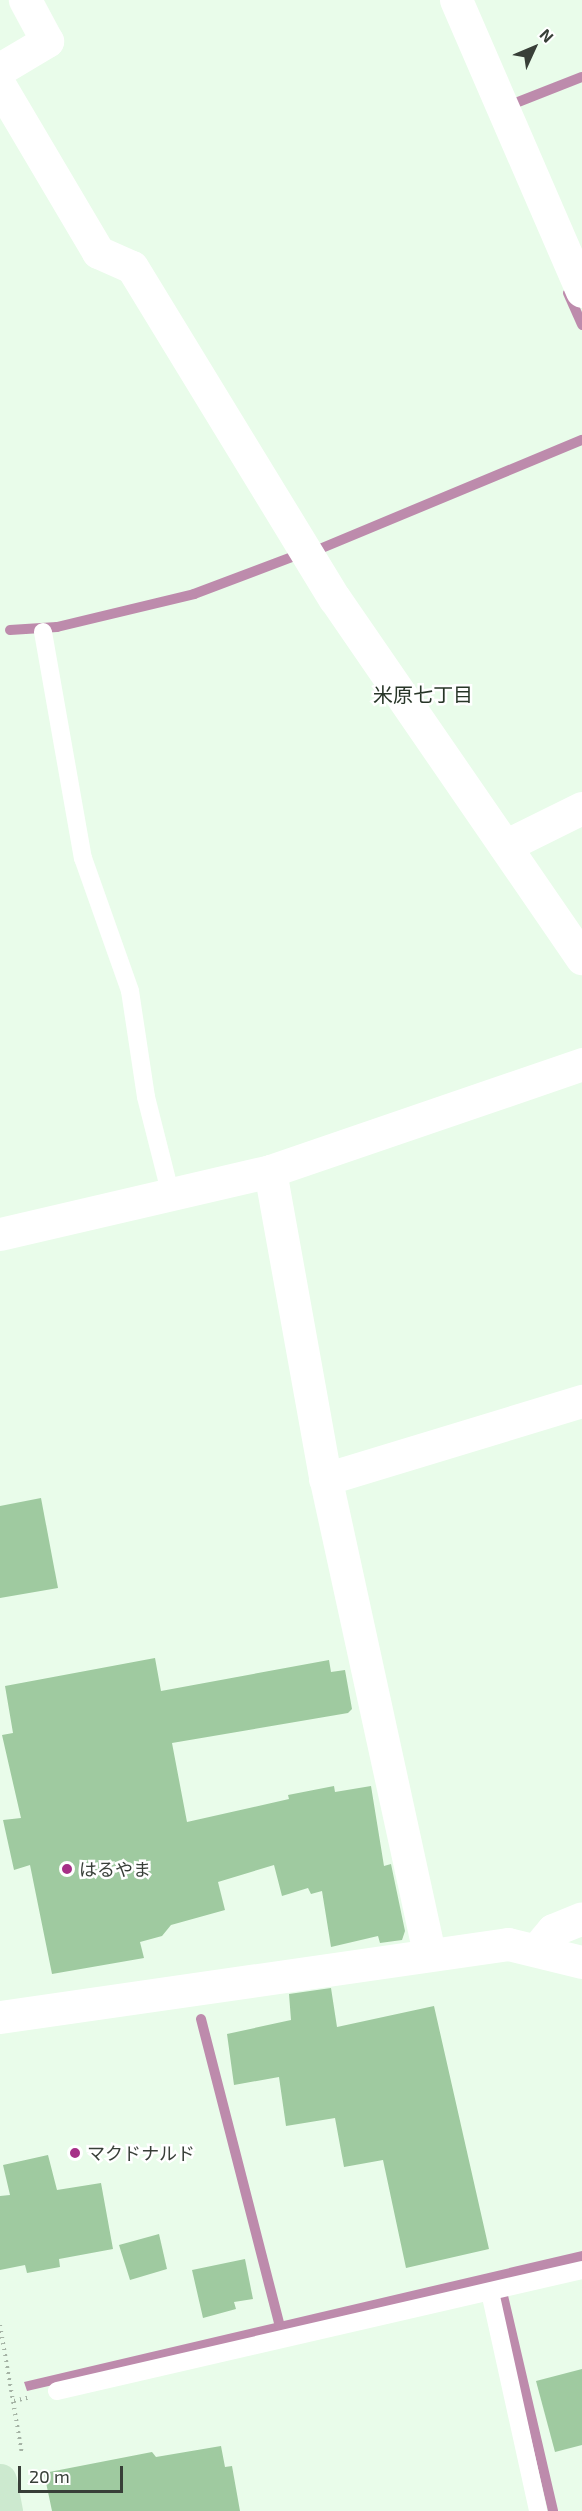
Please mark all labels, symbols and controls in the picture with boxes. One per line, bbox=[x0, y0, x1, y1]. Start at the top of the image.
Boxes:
north arrow bbox=[504, 18, 564, 78]
text: N bbox=[536, 24, 558, 46]
district label: 米原七丁目 bbox=[373, 682, 473, 706]
place label: はるやま bbox=[79, 1858, 151, 1880]
marker: はるやま bbox=[60, 1862, 74, 1876]
place label: マクドナルド bbox=[87, 2142, 195, 2164]
marker: マクドナルド bbox=[68, 2146, 82, 2160]
scale bar bbox=[21, 2454, 126, 2492]
text: 20 m bbox=[29, 2465, 70, 2487]

